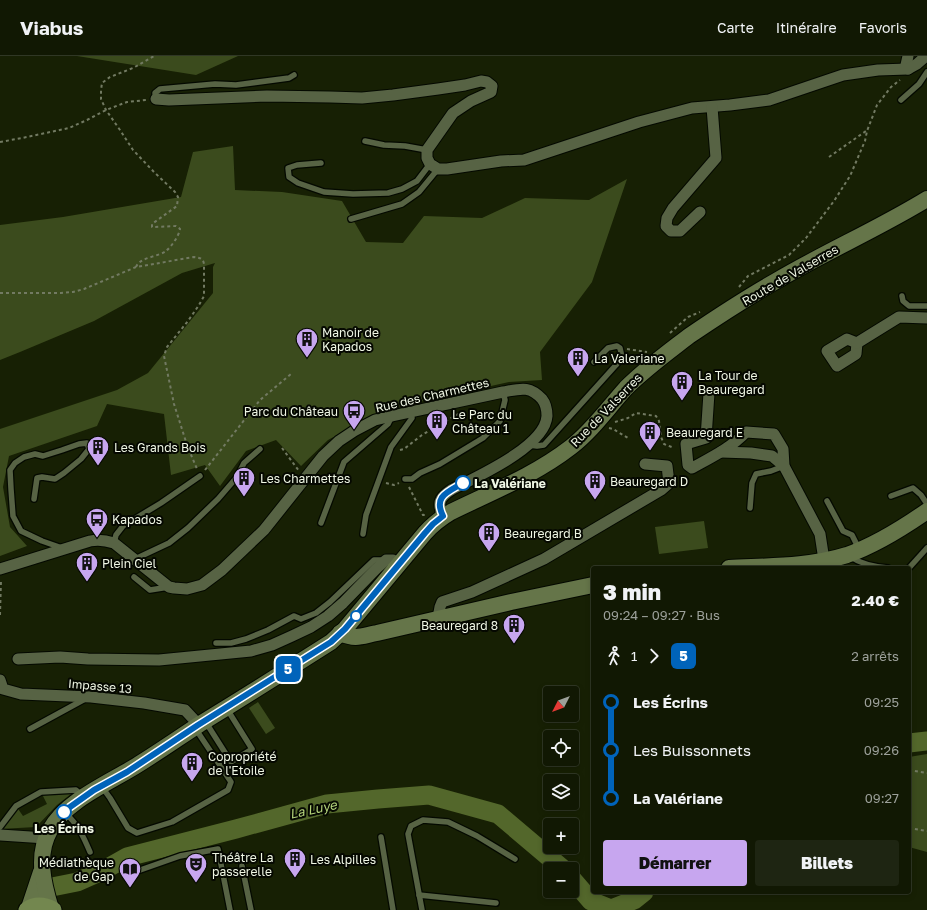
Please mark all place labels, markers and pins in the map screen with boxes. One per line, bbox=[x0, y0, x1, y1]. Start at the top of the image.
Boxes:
place label: Manoir de Kapados bbox=[322, 325, 379, 354]
building icon: Manoir de Kapados bbox=[294, 326, 320, 359]
building icon: La Valeriane bbox=[565, 345, 591, 378]
place label: La Valeriane bbox=[594, 351, 665, 366]
place label: La Tour de Beauregard bbox=[698, 368, 765, 397]
building icon: La Tour de Beauregard bbox=[669, 369, 695, 402]
bus stop icon: Parc du Château bbox=[341, 398, 367, 431]
place label: Parc du Château bbox=[244, 404, 338, 419]
place label: Le Parc du Château 1 bbox=[452, 407, 512, 436]
building icon: Le Parc du Château 1 bbox=[424, 408, 450, 441]
building icon: Beauregard E bbox=[637, 419, 663, 452]
place label: Beauregard E bbox=[666, 425, 743, 440]
building icon: Les Grands Bois bbox=[85, 434, 111, 467]
place label: Les Grands Bois bbox=[114, 440, 206, 455]
building icon: Les Charmettes bbox=[231, 465, 257, 498]
building icon: Beauregard D bbox=[582, 468, 608, 501]
place label: Les Charmettes bbox=[260, 471, 350, 486]
place label: Beauregard D bbox=[610, 474, 688, 489]
marker: La Valériane bbox=[455, 475, 471, 491]
place label: La Valériane bbox=[474, 476, 546, 491]
bus stop icon: Kapados bbox=[84, 506, 110, 539]
place label: Kapados bbox=[112, 512, 162, 527]
building icon: Beauregard B bbox=[476, 520, 502, 553]
place label: Beauregard B bbox=[504, 526, 582, 541]
building icon: Plein Ciel bbox=[74, 550, 100, 583]
place label: Plein Ciel bbox=[102, 556, 156, 571]
unlabelled marker bbox=[350, 610, 362, 622]
building icon: Beauregard 8 bbox=[501, 612, 527, 645]
place label: Beauregard 8 bbox=[421, 618, 498, 633]
place label: Copropriété de l'Etoile bbox=[208, 749, 277, 778]
building icon: Copropriété de l'Etoile bbox=[179, 750, 205, 783]
marker: Les Écrins bbox=[56, 804, 72, 820]
place label: Les Écrins bbox=[34, 821, 94, 836]
building icon: Les Alpilles bbox=[282, 846, 308, 879]
place label: Théâtre La passerelle bbox=[212, 850, 274, 879]
theatre icon: Théâtre La passerelle bbox=[183, 851, 209, 884]
place label: Les Alpilles bbox=[310, 852, 376, 867]
place label: Médiathèque de Gap bbox=[39, 855, 114, 884]
library icon: Médiathèque de Gap bbox=[117, 856, 143, 889]

